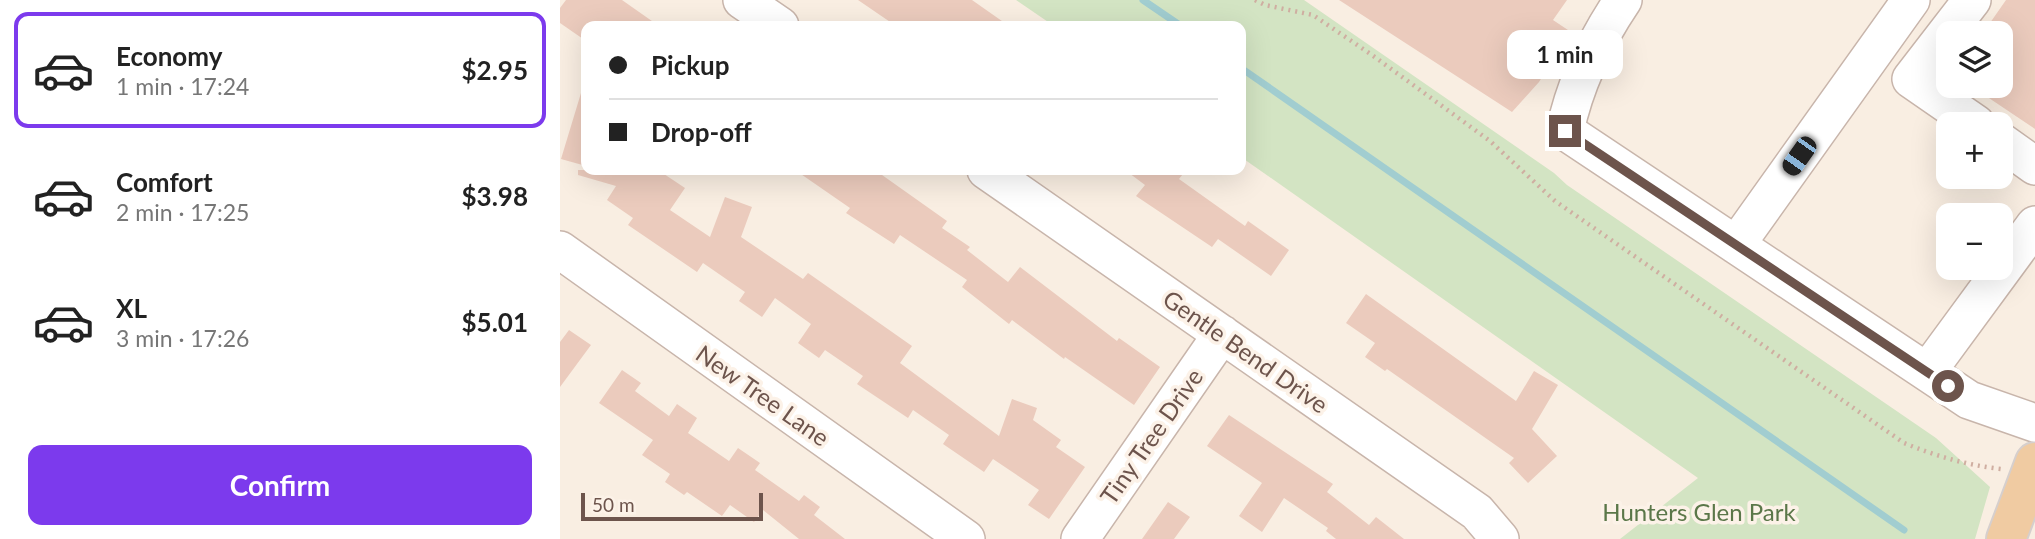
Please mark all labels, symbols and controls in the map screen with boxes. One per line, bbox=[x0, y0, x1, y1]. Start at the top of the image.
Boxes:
map controls bbox=[1936, 21, 2013, 280]
button: layers bbox=[1936, 21, 2013, 98]
callout: 1 min bbox=[1507, 30, 1623, 78]
icon: car bbox=[32, 39, 95, 102]
text: Economy bbox=[116, 40, 222, 72]
text: 1 min bbox=[1536, 40, 1594, 68]
text: Pickup bbox=[651, 49, 730, 81]
text: $2.95 bbox=[462, 54, 528, 86]
text: 1 min · 17:24 bbox=[116, 72, 249, 100]
button: + bbox=[1936, 112, 2013, 189]
route end bbox=[1549, 115, 1581, 147]
text: Drop-off bbox=[651, 116, 752, 148]
car bbox=[1779, 133, 1820, 179]
icon: car bbox=[32, 165, 95, 228]
text: Comfort bbox=[116, 166, 213, 198]
text: $3.98 bbox=[462, 180, 528, 212]
text: 2 min · 17:25 bbox=[116, 198, 249, 226]
button: − bbox=[1936, 203, 2013, 280]
street label: Gentle Bend Drive bbox=[1158, 283, 1334, 419]
icon: car bbox=[32, 291, 95, 354]
text: XL bbox=[116, 292, 147, 324]
text: $5.01 bbox=[462, 306, 528, 338]
text: 3 min · 17:26 bbox=[116, 324, 249, 352]
street label: New Tree Lane bbox=[691, 338, 835, 452]
street label: Tiny Tree Drive bbox=[1094, 363, 1208, 509]
route start bbox=[1932, 370, 1964, 402]
button: Confirm bbox=[28, 445, 532, 525]
scale bar bbox=[581, 490, 763, 522]
text: 50 m bbox=[592, 493, 635, 516]
park label: Hunters Glen Park bbox=[1602, 497, 1796, 526]

